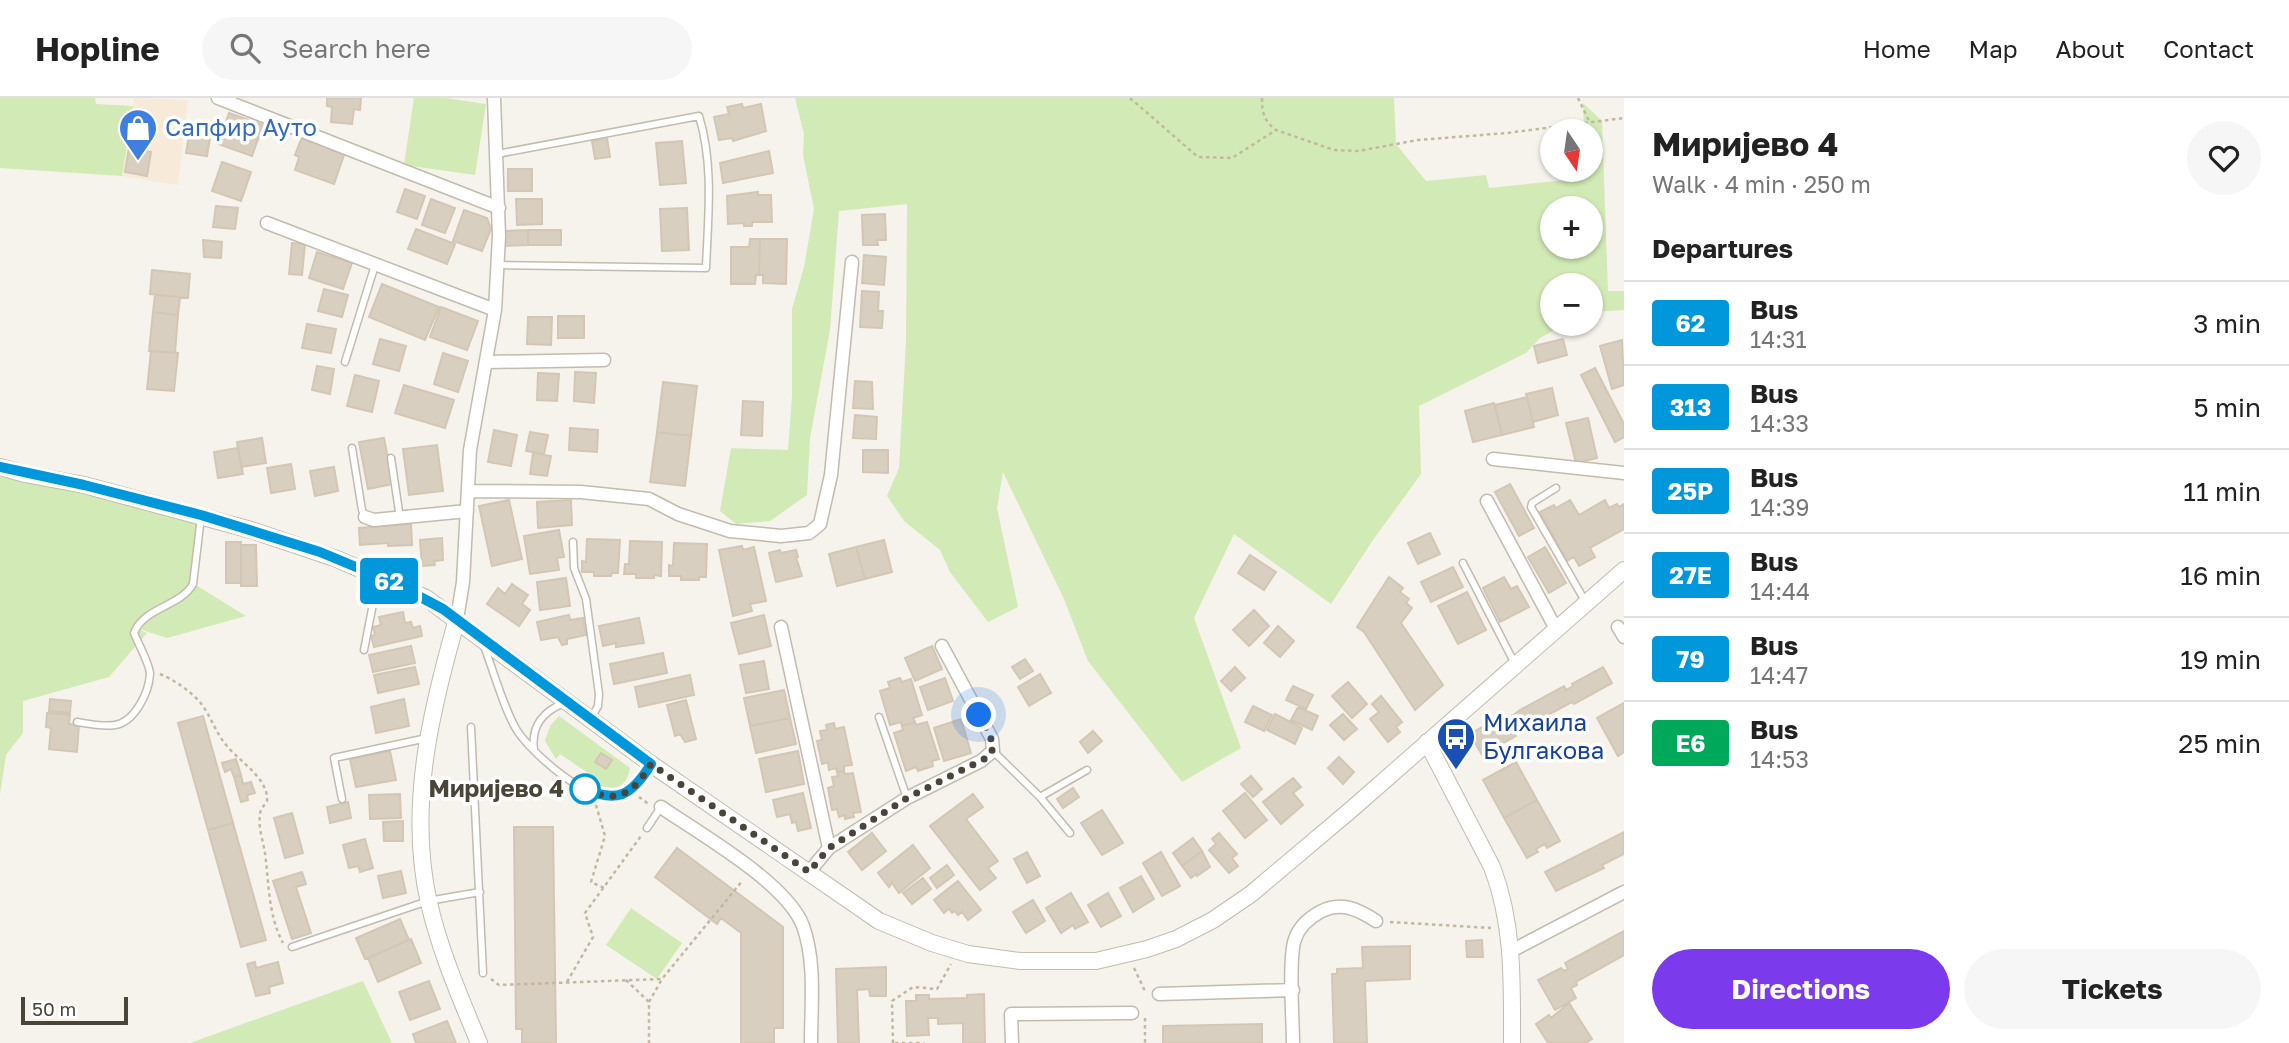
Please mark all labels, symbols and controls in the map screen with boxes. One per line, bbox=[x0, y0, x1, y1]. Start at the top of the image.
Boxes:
search box bbox=[202, 17, 692, 80]
text: Hopline bbox=[35, 29, 160, 68]
icon: search bbox=[226, 29, 264, 67]
text: Search here bbox=[282, 33, 431, 64]
text: Home bbox=[1863, 34, 1931, 63]
text: Map bbox=[1969, 34, 2018, 63]
text: About bbox=[2056, 34, 2125, 63]
text: Contact bbox=[2163, 34, 2254, 63]
shop icon: Сапфир Ауто bbox=[117, 107, 159, 162]
place label: Сапфир Ауто bbox=[165, 112, 317, 141]
north arrow bbox=[1540, 119, 1603, 182]
map controls bbox=[1540, 119, 1603, 336]
button: heart bbox=[2187, 121, 2261, 195]
text: Миријево 4 bbox=[1652, 124, 1838, 163]
text: Walk · 4 min · 250 m bbox=[1652, 170, 1871, 198]
button: + bbox=[1540, 196, 1603, 259]
text: Departures bbox=[1652, 233, 1793, 264]
button: − bbox=[1540, 273, 1603, 336]
text: Bus bbox=[1750, 294, 1798, 325]
text: 62 bbox=[1676, 308, 1705, 337]
text: 3 min bbox=[2193, 308, 2261, 339]
text: 14:31 bbox=[1750, 325, 1807, 353]
text: Bus bbox=[1750, 378, 1798, 409]
text: 313 bbox=[1670, 392, 1711, 421]
text: 5 min bbox=[2193, 392, 2261, 423]
text: 14:33 bbox=[1750, 409, 1809, 437]
text: Bus bbox=[1750, 462, 1798, 493]
text: 25P bbox=[1668, 476, 1713, 505]
text: 11 min bbox=[2183, 476, 2261, 507]
text: 14:39 bbox=[1750, 493, 1809, 521]
text: Bus bbox=[1750, 546, 1798, 577]
line badge: 62 bbox=[358, 558, 420, 604]
text: 27E bbox=[1669, 560, 1712, 589]
text: 16 min bbox=[2180, 560, 2261, 591]
text: 62 bbox=[374, 566, 404, 595]
text: 14:44 bbox=[1750, 577, 1810, 605]
text: Bus bbox=[1750, 630, 1798, 661]
text: 79 bbox=[1676, 644, 1705, 673]
text: 19 min bbox=[2180, 644, 2261, 675]
text: 14:47 bbox=[1750, 661, 1808, 689]
your location bbox=[961, 697, 996, 732]
place label: Михаила Булгакова bbox=[1483, 707, 1604, 764]
text: Bus bbox=[1750, 714, 1798, 745]
bus stop icon: Михаила Булгакова bbox=[1435, 716, 1477, 771]
text: E6 bbox=[1675, 728, 1706, 757]
text: 25 min bbox=[2178, 728, 2261, 759]
text: 14:53 bbox=[1750, 745, 1809, 773]
place label: Миријево 4 bbox=[429, 773, 564, 802]
marker: Миријево 4 bbox=[570, 774, 600, 804]
button: Directions bbox=[1652, 949, 1950, 1029]
button: Tickets bbox=[1964, 949, 2261, 1029]
scale bar bbox=[21, 994, 128, 1026]
text: 50 m bbox=[32, 997, 76, 1020]

